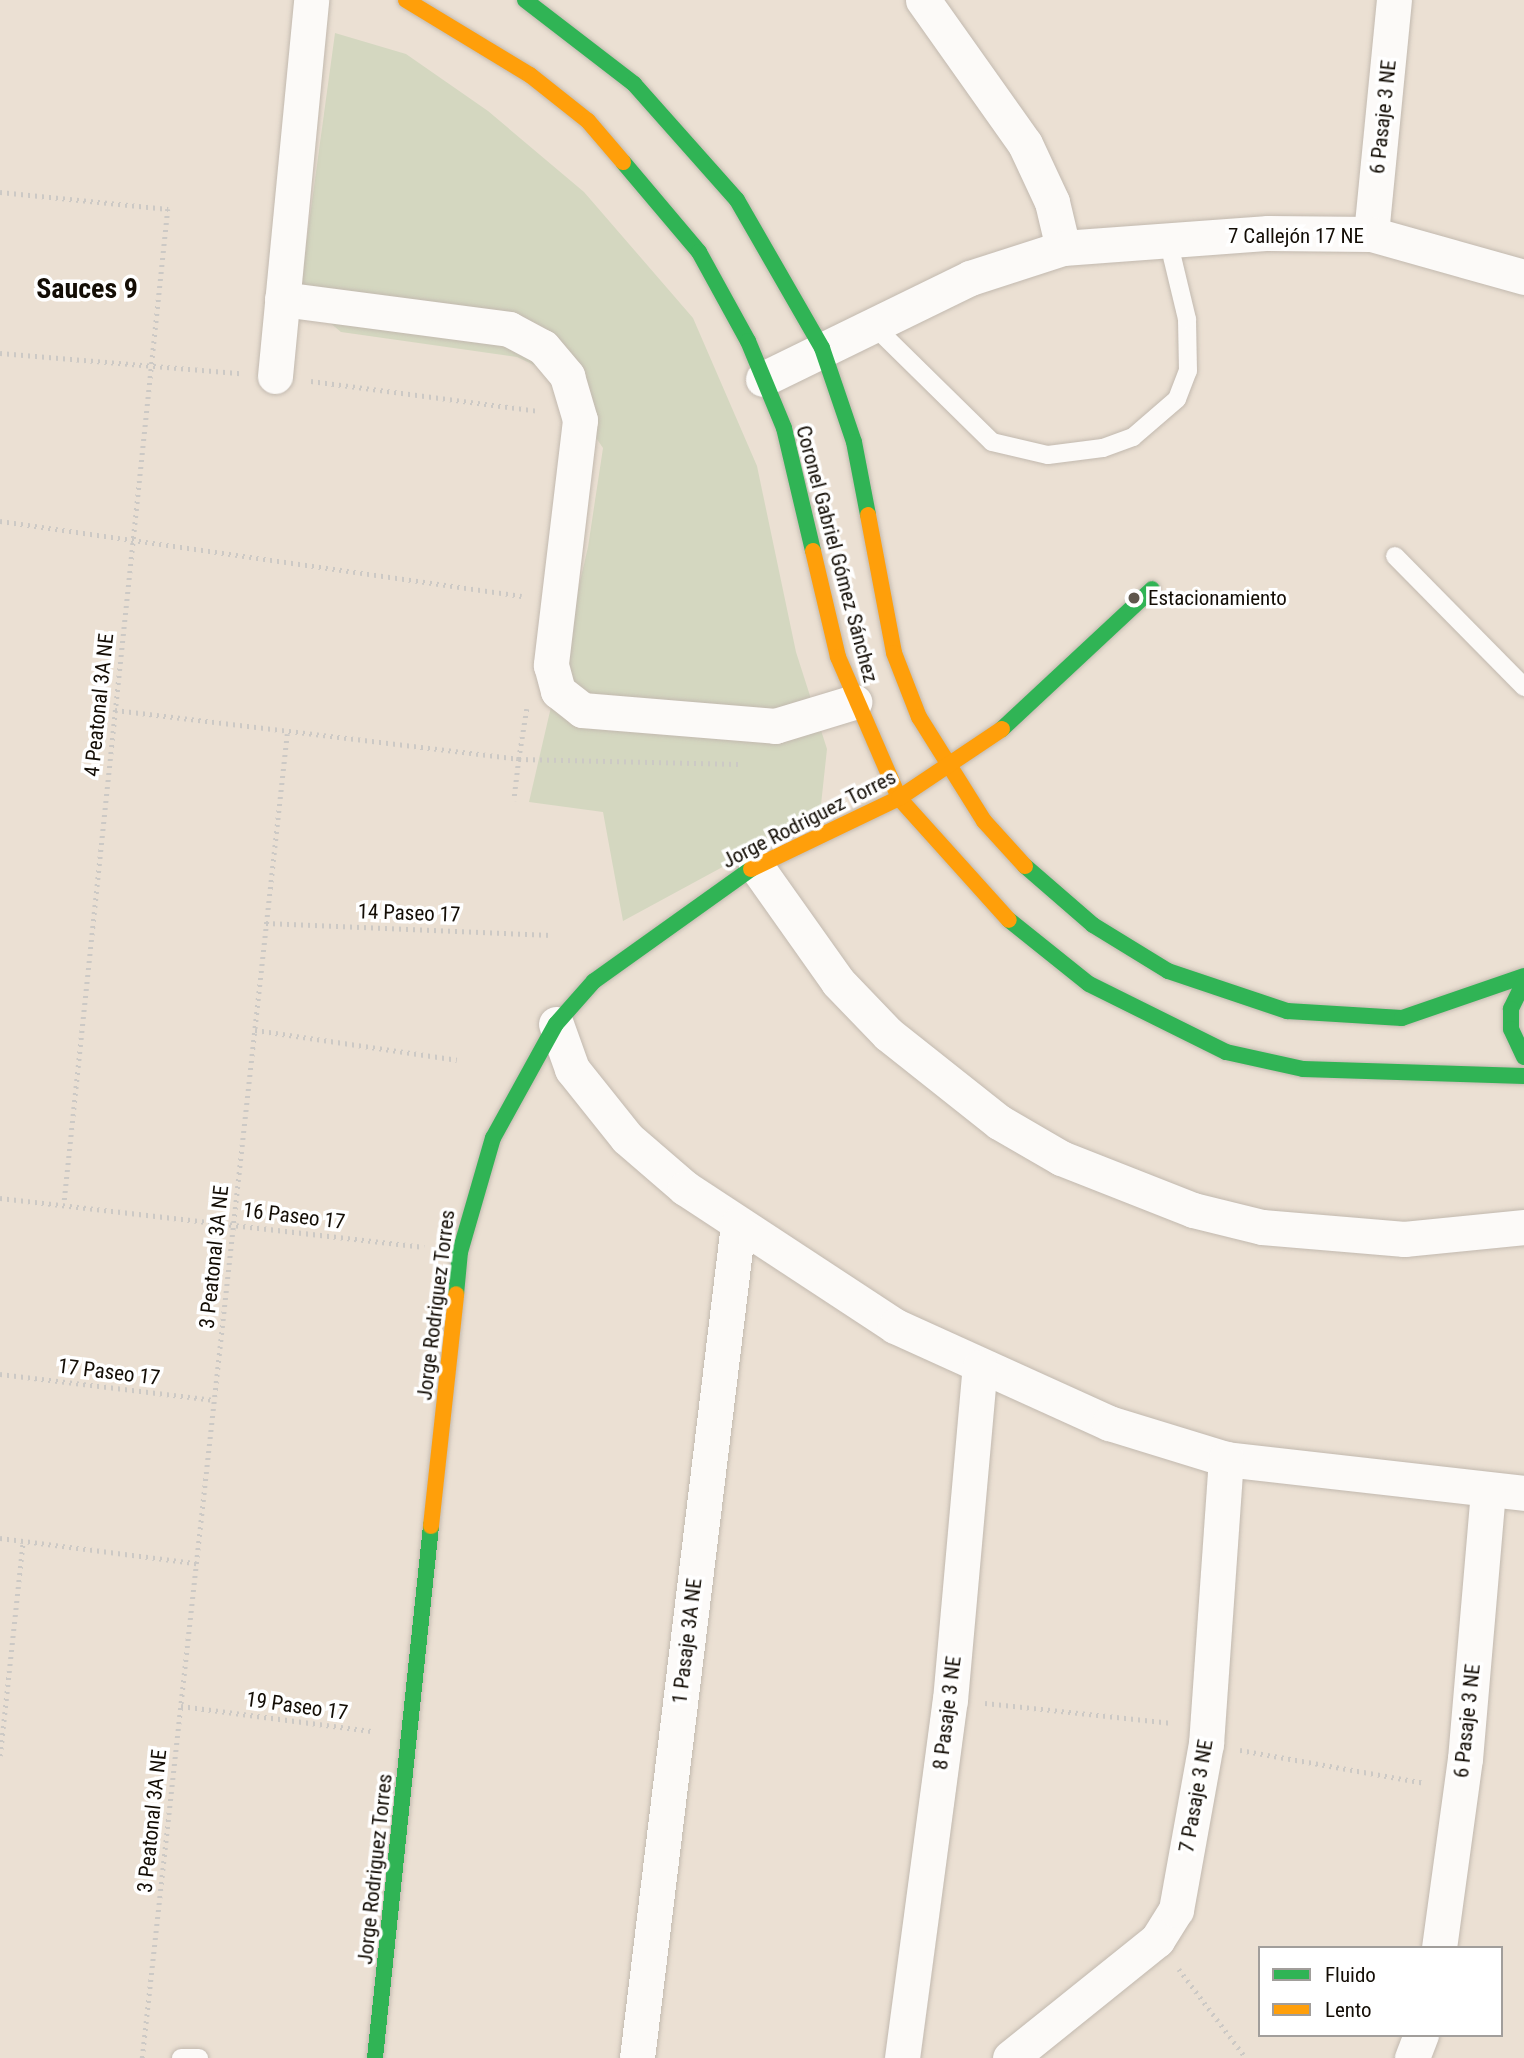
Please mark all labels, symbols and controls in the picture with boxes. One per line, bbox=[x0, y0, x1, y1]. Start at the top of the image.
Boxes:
street label: 6 Pasaje 3 NE bbox=[1364, 59, 1402, 175]
street label: 7 Callejón 17 NE bbox=[1228, 223, 1364, 249]
district label: Sauces 9 bbox=[36, 272, 138, 306]
street label: Coronel Gabriel Gómez Sánchez bbox=[791, 423, 883, 685]
place label: Estacionamiento bbox=[1148, 585, 1287, 611]
marker: Estacionamiento bbox=[1126, 590, 1142, 606]
street label: 4 Peatonal 3A NE bbox=[79, 632, 119, 778]
street label: Jorge Rodriguez Torres bbox=[718, 764, 900, 874]
street label: 14 Paseo 17 bbox=[357, 899, 461, 927]
street label: 3 Peatonal 3A NE bbox=[194, 1184, 234, 1330]
street label: 16 Paseo 17 bbox=[242, 1197, 346, 1235]
street label: Jorge Rodriguez Torres bbox=[412, 1208, 460, 1402]
street label: 17 Paseo 17 bbox=[57, 1353, 161, 1391]
street label: 1 Pasaje 3A NE bbox=[667, 1577, 707, 1705]
street label: 8 Pasaje 3 NE bbox=[928, 1655, 966, 1771]
street label: 6 Pasaje 3 NE bbox=[1448, 1663, 1486, 1779]
street label: 19 Paseo 17 bbox=[244, 1686, 350, 1726]
street label: 7 Pasaje 3 NE bbox=[1174, 1737, 1218, 1855]
street label: 3 Peatonal 3A NE bbox=[132, 1748, 172, 1894]
street label: Jorge Rodriguez Torres bbox=[352, 1772, 398, 1966]
legend bbox=[1258, 1946, 1503, 2037]
text: Fluido bbox=[1325, 1963, 1376, 1987]
text: Lento bbox=[1325, 1998, 1372, 2022]

